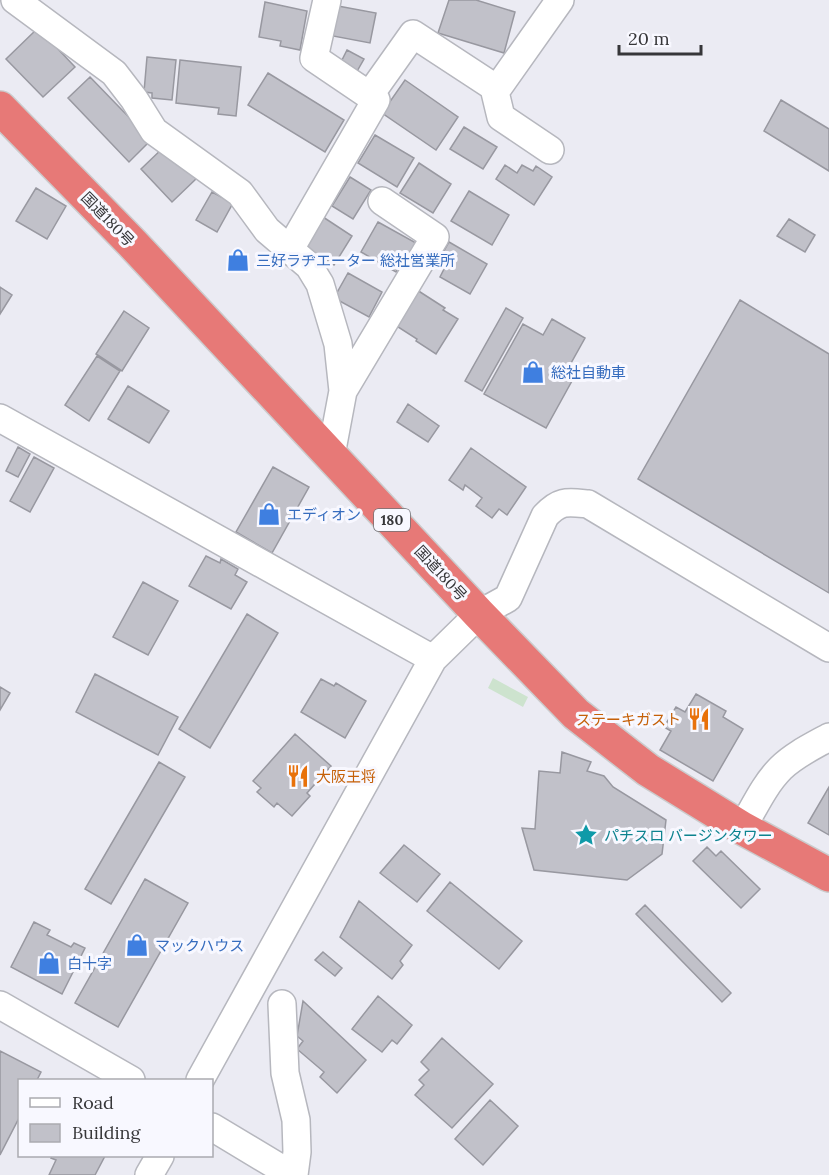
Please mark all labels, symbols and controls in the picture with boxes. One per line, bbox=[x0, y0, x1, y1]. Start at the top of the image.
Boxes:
scale bar bbox=[619, 18, 702, 56]
text: 20 m bbox=[628, 27, 670, 50]
street label: 国道180号 bbox=[77, 188, 139, 250]
shop icon: 三好ラヂエーター 総社営業所 bbox=[225, 247, 251, 273]
place label: 三好ラヂエーター 総社営業所 bbox=[256, 251, 455, 270]
shop icon: 総社自動車 bbox=[520, 359, 546, 385]
place label: 総社自動車 bbox=[551, 363, 626, 382]
shop icon: エディオン bbox=[256, 501, 282, 527]
place label: エディオン bbox=[287, 505, 361, 524]
road number: 180 bbox=[374, 509, 410, 531]
street label: 国道180号 bbox=[411, 542, 471, 604]
restaurant icon: ステーキガスト bbox=[686, 706, 712, 732]
place label: ステーキガスト bbox=[576, 710, 681, 729]
restaurant icon: 大阪王将 bbox=[285, 763, 311, 789]
place label: 大阪王将 bbox=[316, 767, 376, 786]
place icon: パチスロ バージンタワー bbox=[573, 822, 599, 848]
place label: パチスロ バージンタワー bbox=[604, 826, 773, 845]
shop icon: マックハウス bbox=[124, 932, 150, 958]
place label: マックハウス bbox=[155, 936, 244, 955]
shop icon: 白十字 bbox=[36, 950, 62, 976]
place label: 白十字 bbox=[67, 954, 112, 973]
legend bbox=[18, 1079, 213, 1157]
text: Road bbox=[72, 1091, 114, 1114]
text: Building bbox=[72, 1121, 142, 1144]

